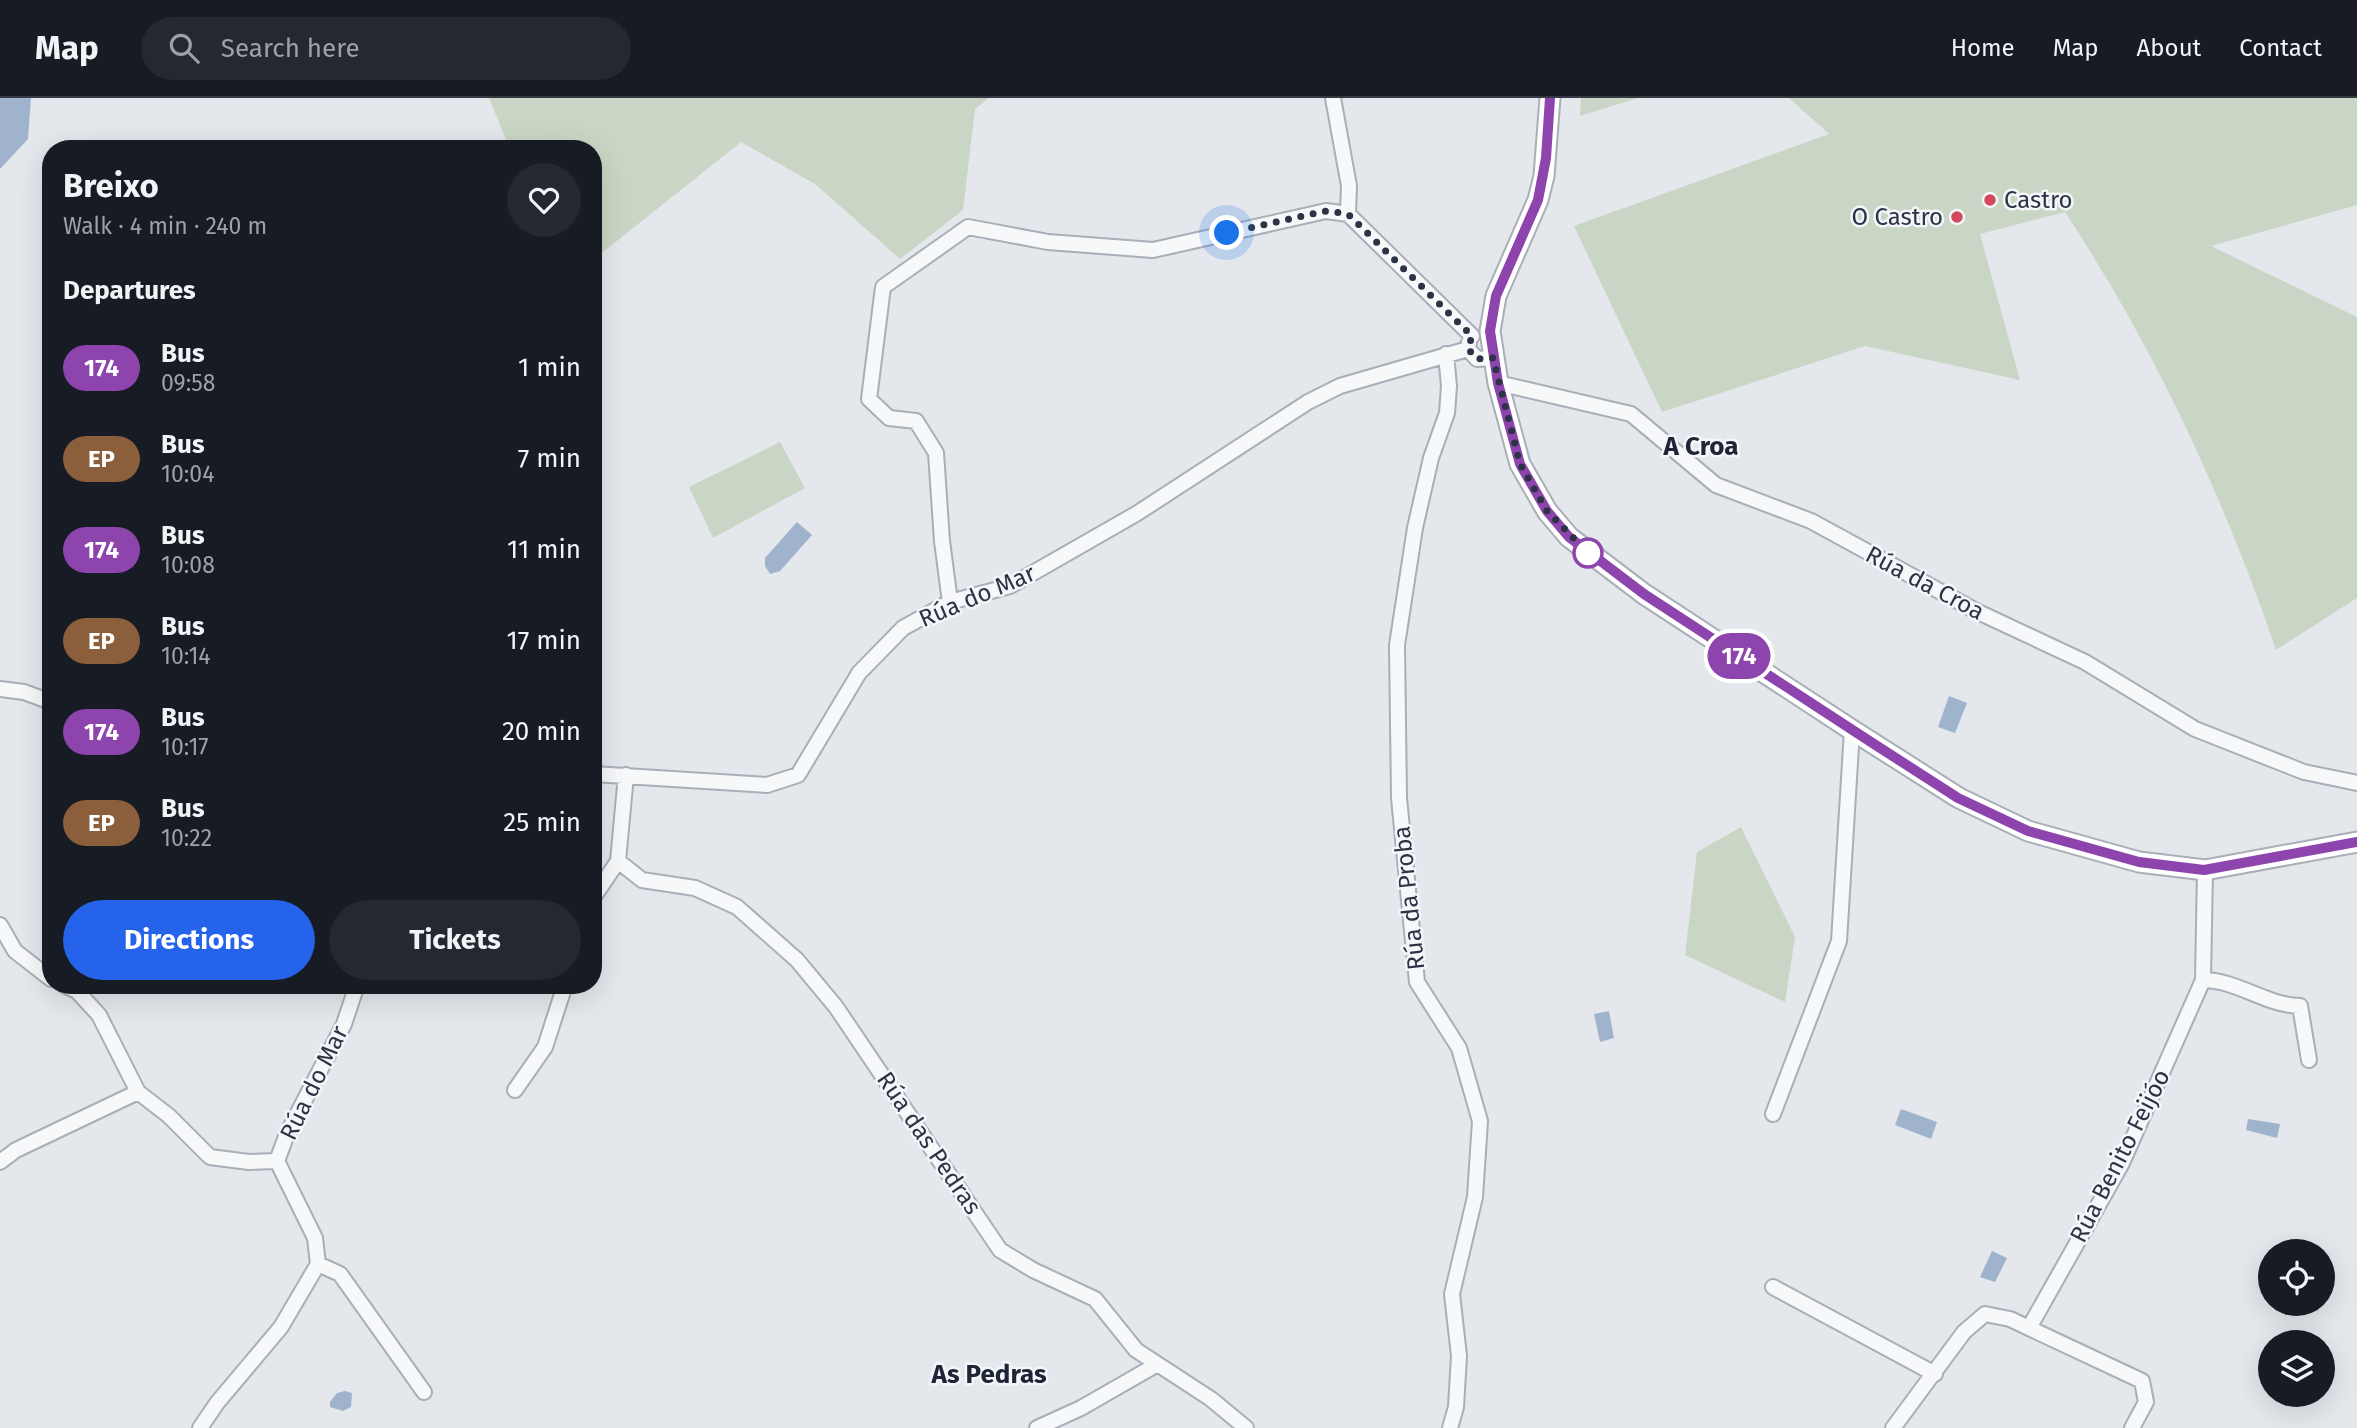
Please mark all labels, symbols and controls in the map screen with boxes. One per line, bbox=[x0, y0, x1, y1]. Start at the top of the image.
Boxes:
search box bbox=[141, 17, 631, 80]
text: Map bbox=[35, 28, 99, 68]
icon: search bbox=[165, 29, 203, 67]
text: Search here bbox=[221, 33, 360, 64]
text: Home bbox=[1951, 34, 2015, 62]
text: Map bbox=[2053, 34, 2099, 62]
text: About bbox=[2137, 34, 2201, 62]
text: Contact bbox=[2239, 34, 2322, 62]
button: heart bbox=[507, 163, 581, 237]
text: Breixo bbox=[63, 166, 159, 206]
place label: Castro bbox=[2004, 186, 2072, 214]
marker: Castro bbox=[1982, 192, 1998, 208]
place label: O Castro bbox=[1852, 203, 1943, 231]
marker: O Castro bbox=[1949, 209, 1965, 225]
text: Walk · 4 min · 240 m bbox=[63, 212, 267, 240]
your location bbox=[1209, 215, 1244, 250]
text: Departures bbox=[63, 275, 196, 306]
text: Bus bbox=[161, 338, 204, 369]
text: 1 min bbox=[518, 352, 581, 383]
text: 174 bbox=[84, 354, 119, 382]
text: 09:58 bbox=[161, 369, 216, 397]
text: Bus bbox=[161, 429, 204, 460]
district label: A Croa bbox=[1663, 431, 1738, 462]
text: 7 min bbox=[518, 443, 581, 474]
text: EP bbox=[88, 445, 115, 473]
text: 10:04 bbox=[161, 460, 214, 488]
text: Bus bbox=[161, 520, 204, 551]
text: 11 min bbox=[507, 534, 581, 565]
text: 174 bbox=[84, 536, 119, 564]
unlabelled marker bbox=[1573, 538, 1603, 568]
street label: Rúa da Croa bbox=[1861, 540, 1989, 626]
text: 10:08 bbox=[161, 551, 215, 579]
street label: Rúa do Mar bbox=[915, 559, 1040, 633]
text: Bus bbox=[161, 611, 204, 642]
text: 17 min bbox=[506, 625, 581, 656]
text: EP bbox=[88, 627, 115, 655]
line badge: 174 bbox=[1699, 633, 1779, 679]
text: 10:14 bbox=[161, 642, 211, 670]
text: 174 bbox=[1722, 642, 1756, 670]
text: Bus bbox=[161, 702, 204, 733]
text: 20 min bbox=[502, 716, 581, 747]
text: 174 bbox=[84, 718, 119, 746]
text: 10:17 bbox=[161, 733, 209, 761]
text: Bus bbox=[161, 793, 204, 824]
text: 25 min bbox=[503, 807, 581, 838]
text: EP bbox=[88, 809, 115, 837]
text: 10:22 bbox=[161, 824, 212, 852]
street label: Rúa da Proba bbox=[1388, 825, 1430, 971]
button: Directions bbox=[63, 900, 315, 980]
button: Tickets bbox=[329, 900, 581, 980]
street label: Rúa do Mar bbox=[274, 1021, 354, 1145]
street label: Rúa Benito Feijóo bbox=[2064, 1065, 2176, 1247]
street label: Rúa das Pedras bbox=[871, 1066, 987, 1220]
map controls bbox=[2258, 1239, 2335, 1407]
button: locate bbox=[2258, 1239, 2335, 1316]
button: layers bbox=[2258, 1330, 2335, 1407]
district label: As Pedras bbox=[931, 1359, 1047, 1390]

